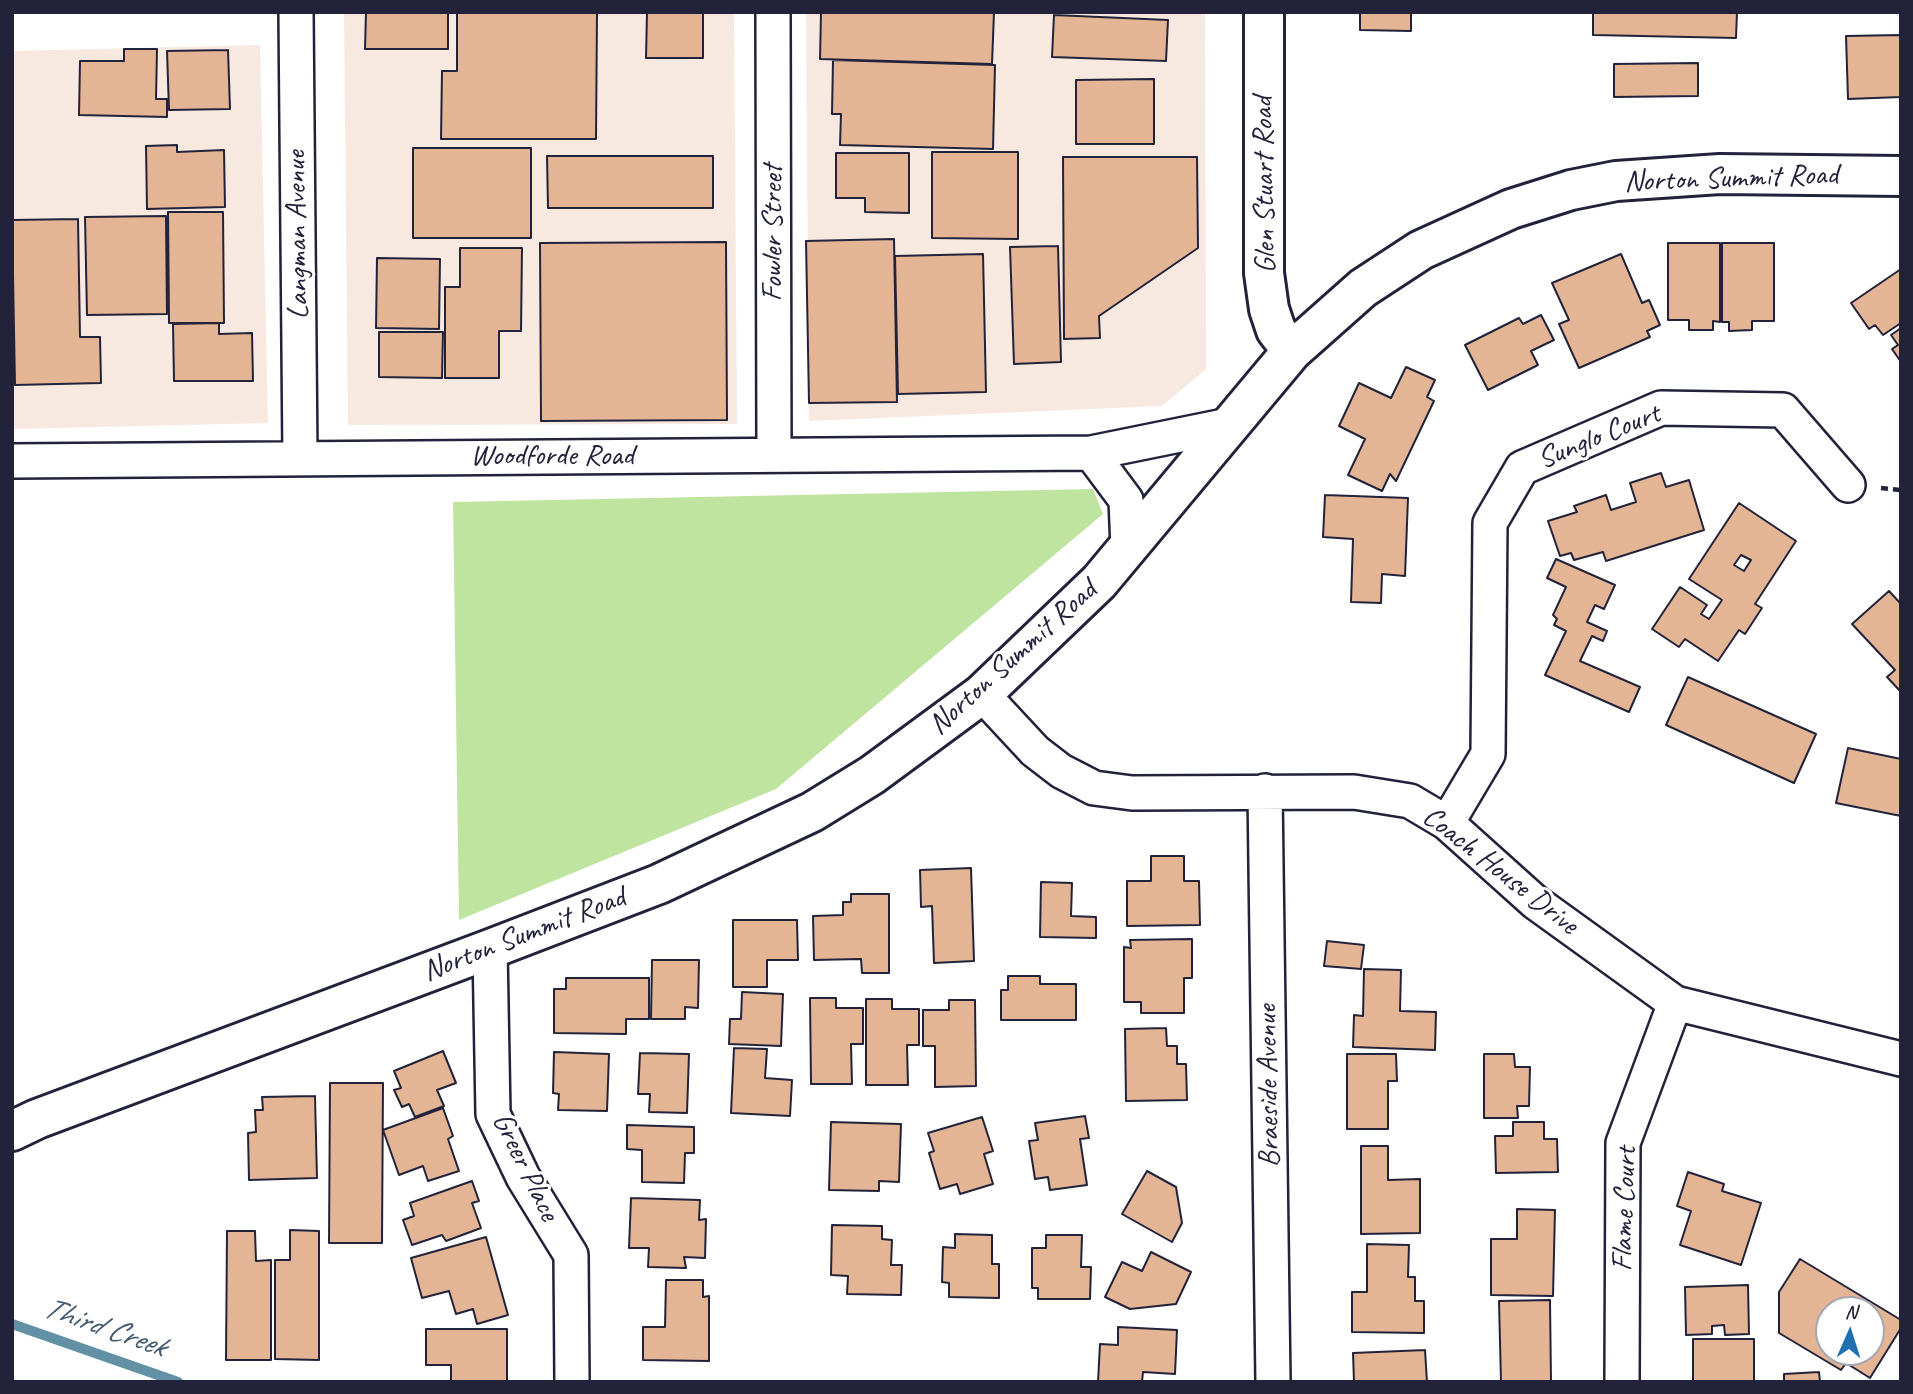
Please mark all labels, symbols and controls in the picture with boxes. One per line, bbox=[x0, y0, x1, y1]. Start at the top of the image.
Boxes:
street label: Glen Stuart Road bbox=[1245, 96, 1285, 274]
street label: Langman Avenue bbox=[279, 150, 317, 320]
street label: Norton Summit Road bbox=[1623, 157, 1839, 201]
street label: Fowler Street bbox=[755, 164, 791, 302]
street label: Sunglo Court bbox=[1533, 396, 1665, 478]
street label: Woodforde Road bbox=[470, 438, 634, 474]
street label: Norton Summit Road bbox=[921, 573, 1105, 743]
street label: Coach House Drive bbox=[1415, 799, 1585, 943]
street label: Norton Summit Road bbox=[418, 880, 630, 990]
street label: Braeside Avenue bbox=[1250, 1004, 1288, 1168]
street label: Greer Place bbox=[483, 1107, 567, 1227]
street label: Flame Court bbox=[1605, 1146, 1645, 1272]
water label: Third Creek bbox=[38, 1289, 170, 1367]
north arrow bbox=[1815, 1296, 1885, 1366]
text: N bbox=[1844, 1300, 1857, 1324]

